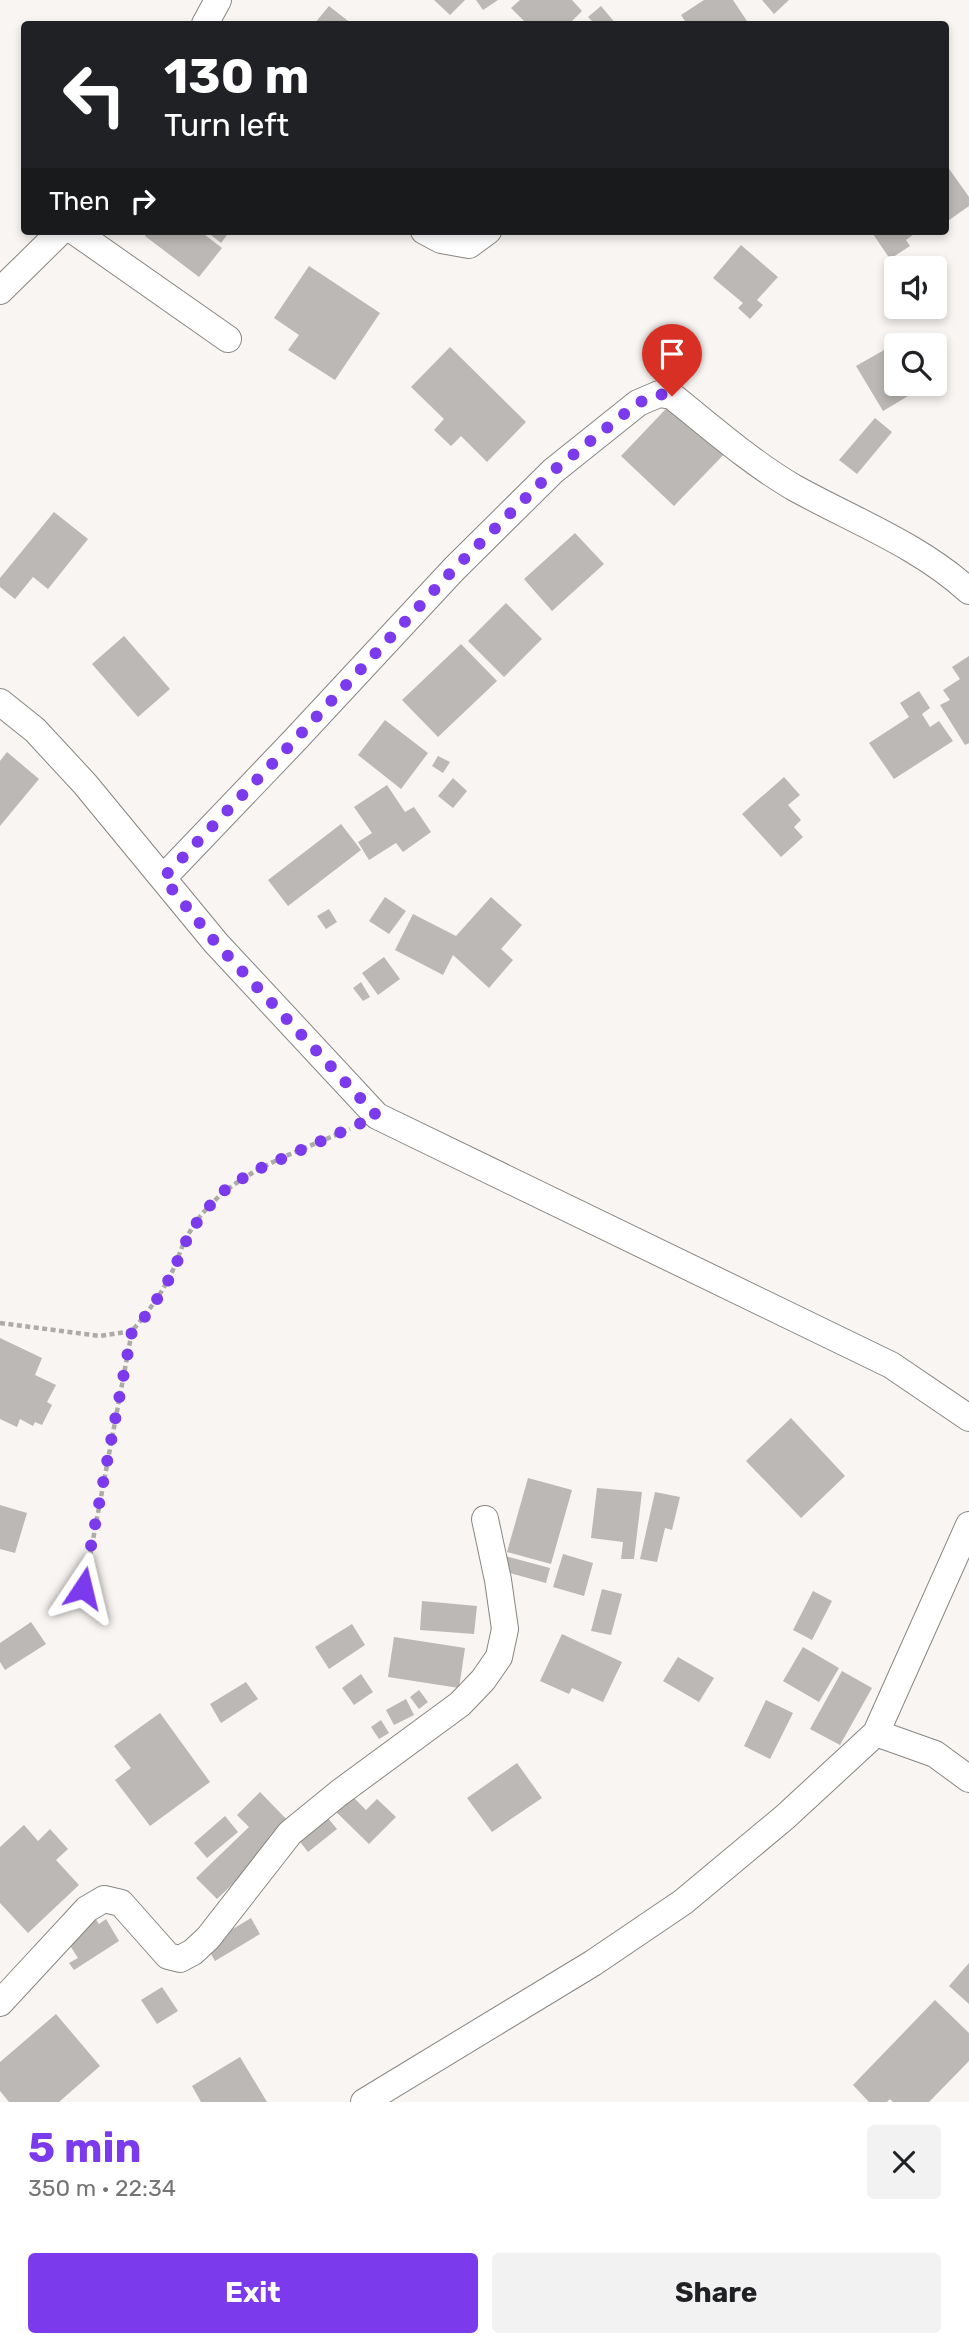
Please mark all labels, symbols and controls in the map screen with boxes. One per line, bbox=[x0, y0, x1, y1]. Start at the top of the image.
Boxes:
text: 130 m bbox=[164, 47, 309, 105]
icon: left bbox=[49, 49, 140, 140]
text: Turn left bbox=[164, 106, 289, 144]
icon: right bbox=[124, 182, 162, 220]
text: Then bbox=[49, 186, 110, 217]
map controls bbox=[884, 256, 947, 396]
button: sound bbox=[884, 256, 947, 319]
pin bbox=[642, 324, 702, 396]
button: search bbox=[884, 333, 947, 396]
icon: arrive bbox=[653, 335, 691, 373]
position arrow bbox=[46, 1551, 120, 1625]
text: 5 min bbox=[28, 2123, 142, 2173]
button: close bbox=[867, 2125, 941, 2199]
text: 350 m · 22:34 bbox=[28, 2174, 176, 2202]
button: Exit bbox=[28, 2253, 478, 2333]
button: Share bbox=[492, 2253, 941, 2333]

